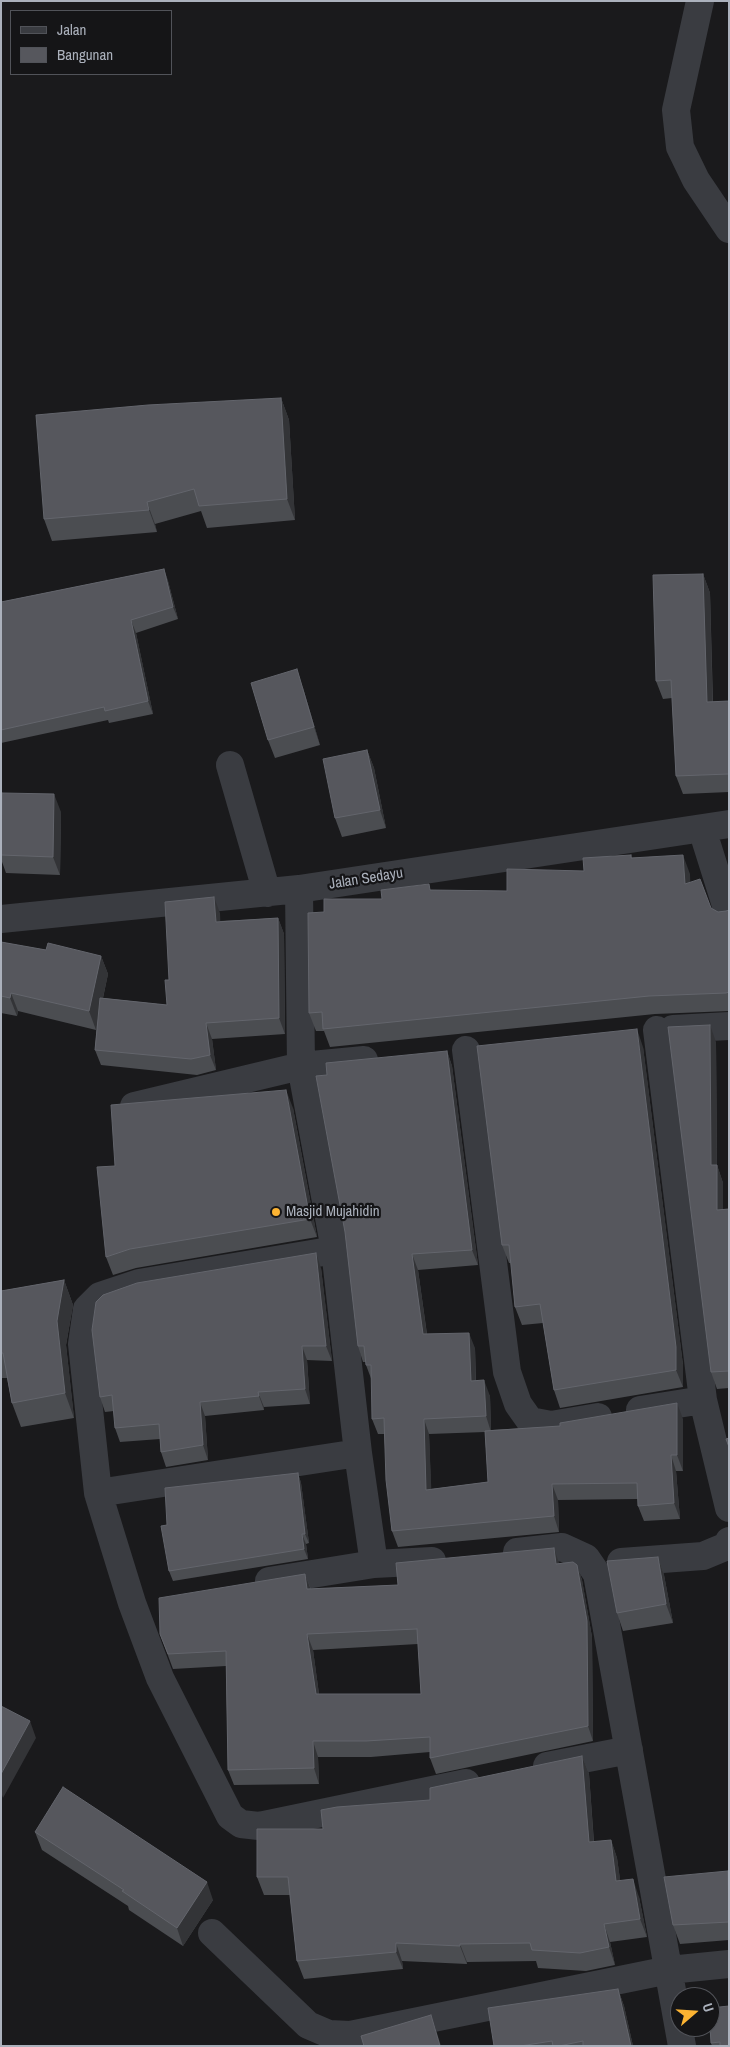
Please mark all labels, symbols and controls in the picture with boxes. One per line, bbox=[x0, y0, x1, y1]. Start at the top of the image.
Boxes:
legend bbox=[10, 10, 172, 75]
text: Jalan bbox=[57, 19, 86, 40]
text: Bangunan bbox=[57, 44, 113, 65]
street label: Jalan Sedayu bbox=[328, 864, 404, 894]
place label: Masjid Mujahidin bbox=[286, 1203, 380, 1221]
marker: Masjid Mujahidin bbox=[270, 1206, 282, 1218]
north arrow bbox=[670, 1987, 720, 2037]
text: U bbox=[698, 2001, 718, 2014]

